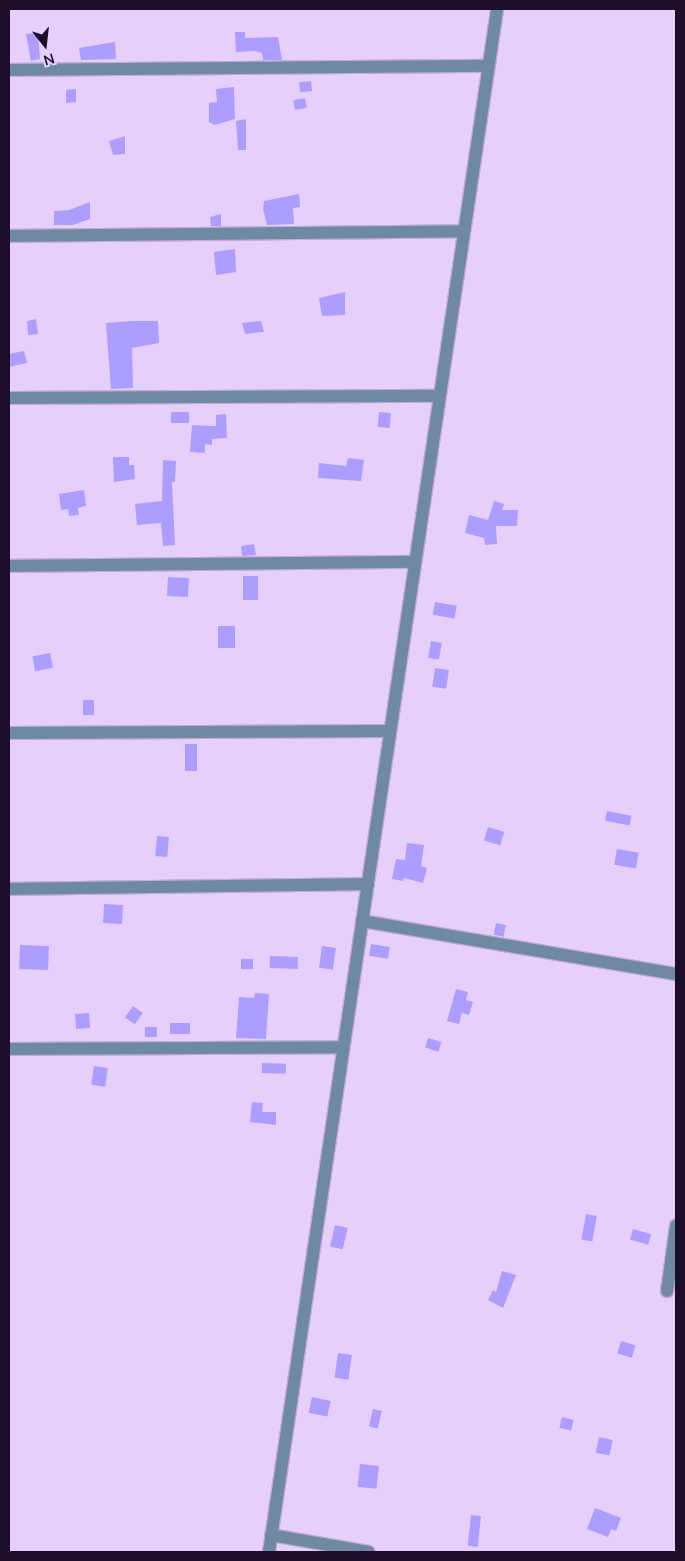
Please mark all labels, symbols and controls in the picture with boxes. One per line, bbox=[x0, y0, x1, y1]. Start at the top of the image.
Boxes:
north arrow bbox=[20, 20, 70, 70]
text: N bbox=[42, 49, 57, 70]

